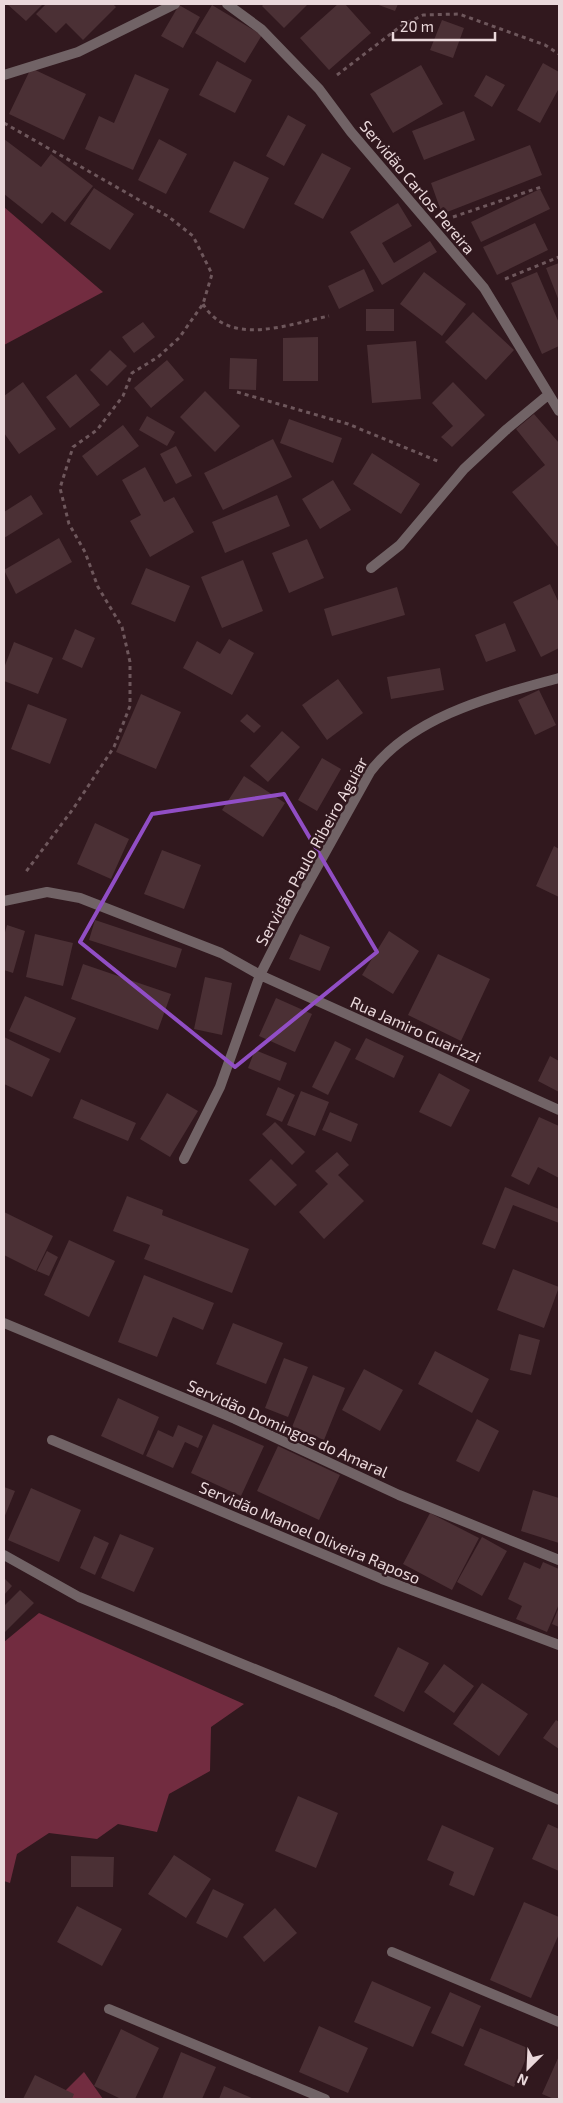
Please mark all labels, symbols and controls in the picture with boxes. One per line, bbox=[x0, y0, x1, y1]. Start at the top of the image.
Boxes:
scale bar bbox=[393, 10, 496, 42]
text: 20 m bbox=[400, 17, 434, 35]
street label: Servidão Carlos Pereira bbox=[356, 116, 480, 258]
street label: Servidão Paulo Ribeiro Aguiar bbox=[251, 753, 371, 949]
street label: Rua Jamiro Guarizzi bbox=[348, 992, 484, 1066]
street label: Servidão Domingos do Amaral bbox=[185, 1375, 392, 1481]
street label: Servidão Manoel Oliveira Raposo bbox=[197, 1477, 423, 1587]
north arrow bbox=[503, 2043, 553, 2093]
text: N bbox=[514, 2071, 531, 2090]

